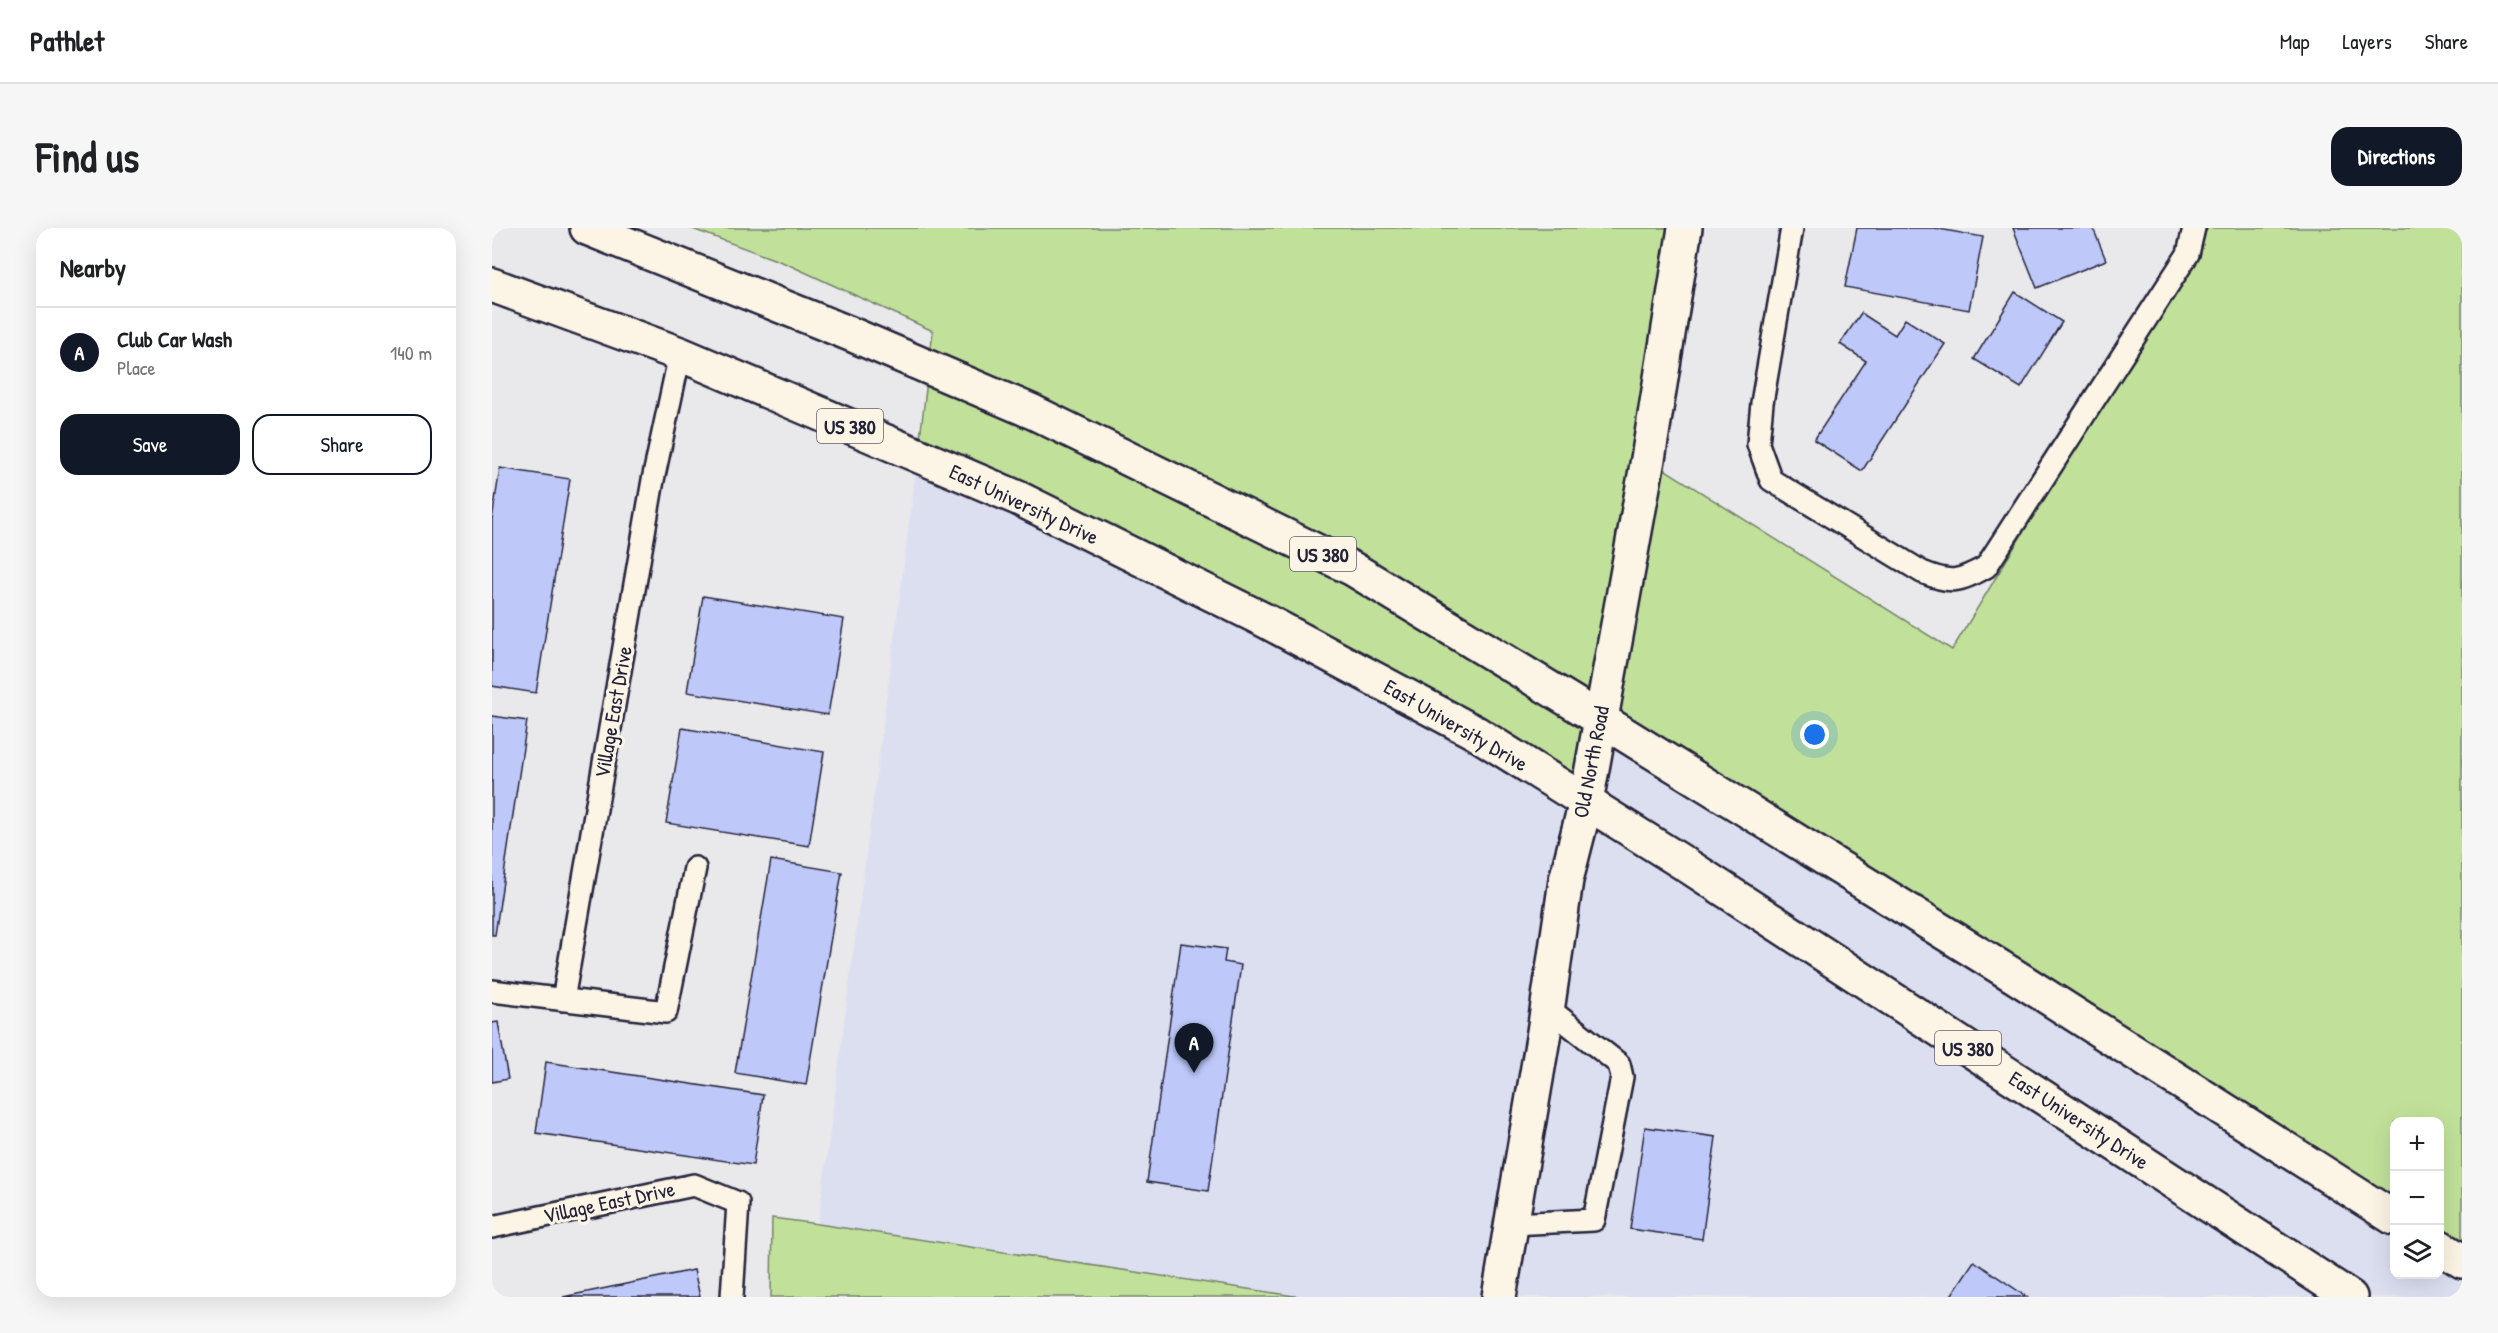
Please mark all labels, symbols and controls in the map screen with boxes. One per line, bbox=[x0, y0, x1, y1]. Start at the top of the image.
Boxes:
text: Pathlet bbox=[30, 22, 104, 60]
text: Map bbox=[2280, 27, 2309, 56]
text: Layers bbox=[2342, 27, 2392, 56]
text: Share bbox=[2425, 27, 2468, 56]
button: Directions bbox=[2331, 127, 2462, 186]
text: Find us bbox=[36, 128, 139, 185]
text: Nearby bbox=[60, 250, 126, 285]
text: Club Car Wash bbox=[117, 324, 232, 354]
text: A bbox=[75, 339, 84, 366]
text: 140 m bbox=[390, 339, 432, 366]
text: Place bbox=[117, 354, 156, 381]
road number: US 380 bbox=[817, 409, 883, 443]
button: Save bbox=[60, 414, 240, 475]
button: Share bbox=[252, 414, 432, 475]
street label: East University Drive bbox=[945, 457, 1103, 551]
road number: US 380 bbox=[1290, 537, 1356, 571]
street label: Village East Drive bbox=[587, 644, 639, 780]
street label: East University Drive bbox=[1379, 672, 1533, 778]
street label: Old North Road bbox=[1566, 704, 1616, 820]
your location bbox=[1800, 720, 1829, 749]
pin: A bbox=[1174, 1024, 1214, 1073]
road number: US 380 bbox=[1935, 1031, 2001, 1065]
street label: East University Drive bbox=[2003, 1064, 2155, 1176]
map controls bbox=[2390, 1117, 2444, 1279]
button: + bbox=[2390, 1117, 2444, 1171]
button: − bbox=[2390, 1171, 2444, 1225]
street label: Village East Drive bbox=[541, 1174, 677, 1230]
button: layers bbox=[2390, 1225, 2444, 1279]

